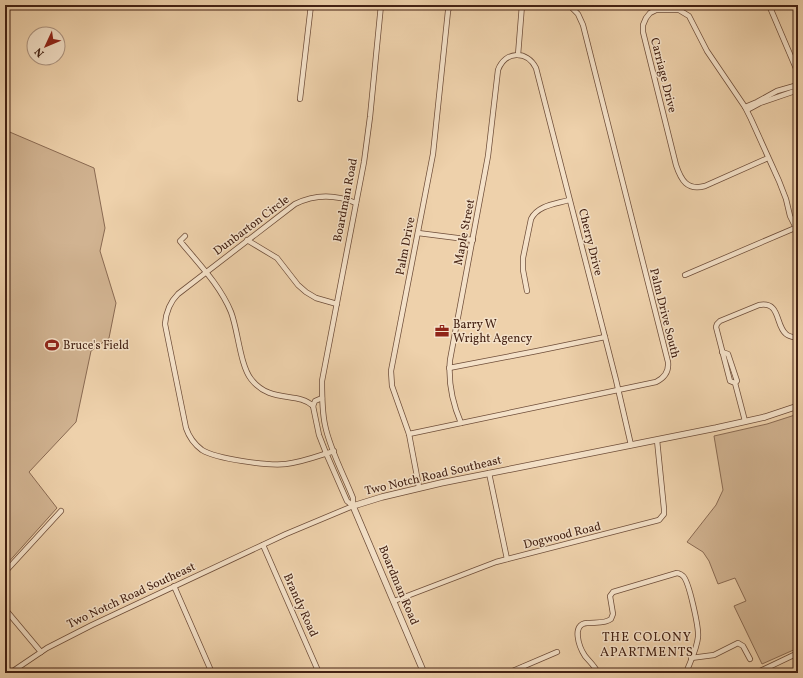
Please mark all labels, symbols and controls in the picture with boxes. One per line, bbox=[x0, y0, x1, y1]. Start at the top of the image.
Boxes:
north arrow bbox=[26, 26, 66, 66]
street label: Carriage Drive bbox=[646, 36, 680, 115]
text: N bbox=[32, 44, 48, 60]
street label: Boardman Road bbox=[330, 157, 362, 243]
street label: Dunbarton Circle bbox=[210, 192, 293, 260]
street label: Maple Street bbox=[451, 198, 479, 267]
street label: Cherry Drive bbox=[574, 207, 606, 278]
street label: Palm Drive bbox=[393, 215, 420, 277]
street label: Palm Drive South bbox=[645, 266, 683, 360]
place label: Barry W Wright Agency bbox=[453, 317, 533, 347]
office icon: Barry W Wright Agency bbox=[434, 323, 450, 339]
sports icon: Bruce's Field bbox=[44, 337, 60, 353]
place label: Bruce's Field bbox=[63, 338, 129, 354]
street label: Two Notch Road Southeast bbox=[363, 452, 503, 500]
street label: Dogwood Road bbox=[522, 519, 603, 553]
street label: Boardman Road bbox=[374, 543, 422, 628]
street label: Two Notch Road Southeast bbox=[65, 559, 198, 633]
street label: Brandy Road bbox=[279, 571, 321, 640]
district label: THE COLONY APARTMENTS bbox=[600, 629, 694, 662]

